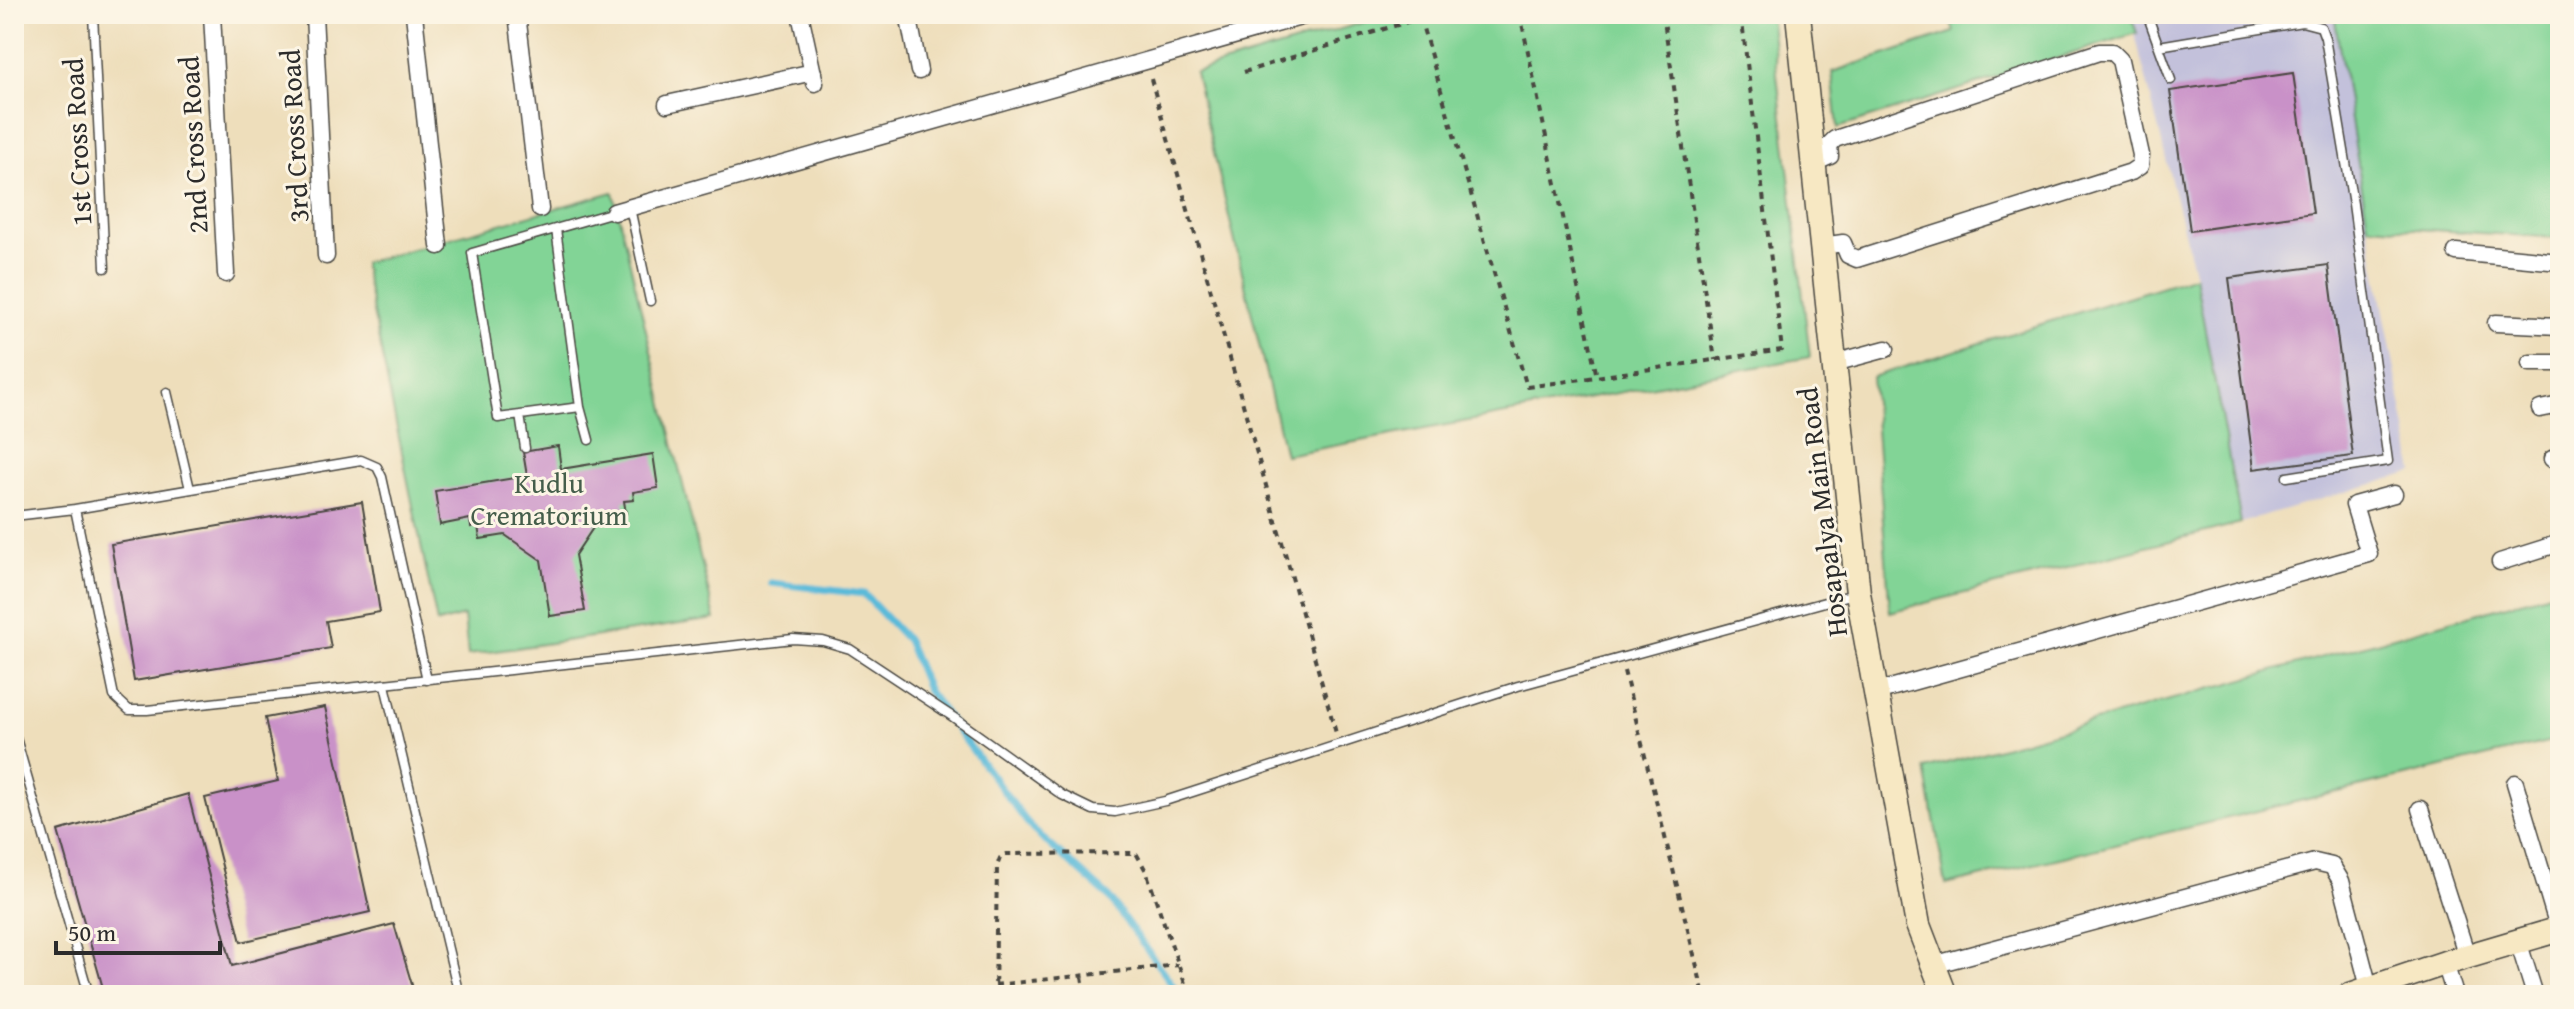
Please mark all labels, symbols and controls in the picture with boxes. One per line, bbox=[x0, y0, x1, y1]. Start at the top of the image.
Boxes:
street label: 3rd Cross Road bbox=[268, 48, 319, 224]
street label: 2nd Cross Road bbox=[167, 55, 218, 235]
street label: 1st Cross Road bbox=[52, 57, 101, 227]
street label: Hosapalya Main Road bbox=[1786, 385, 1857, 639]
park label: Kudlu Crematorium bbox=[470, 462, 628, 535]
scale bar bbox=[56, 905, 220, 955]
text: 50 m bbox=[68, 915, 116, 950]

